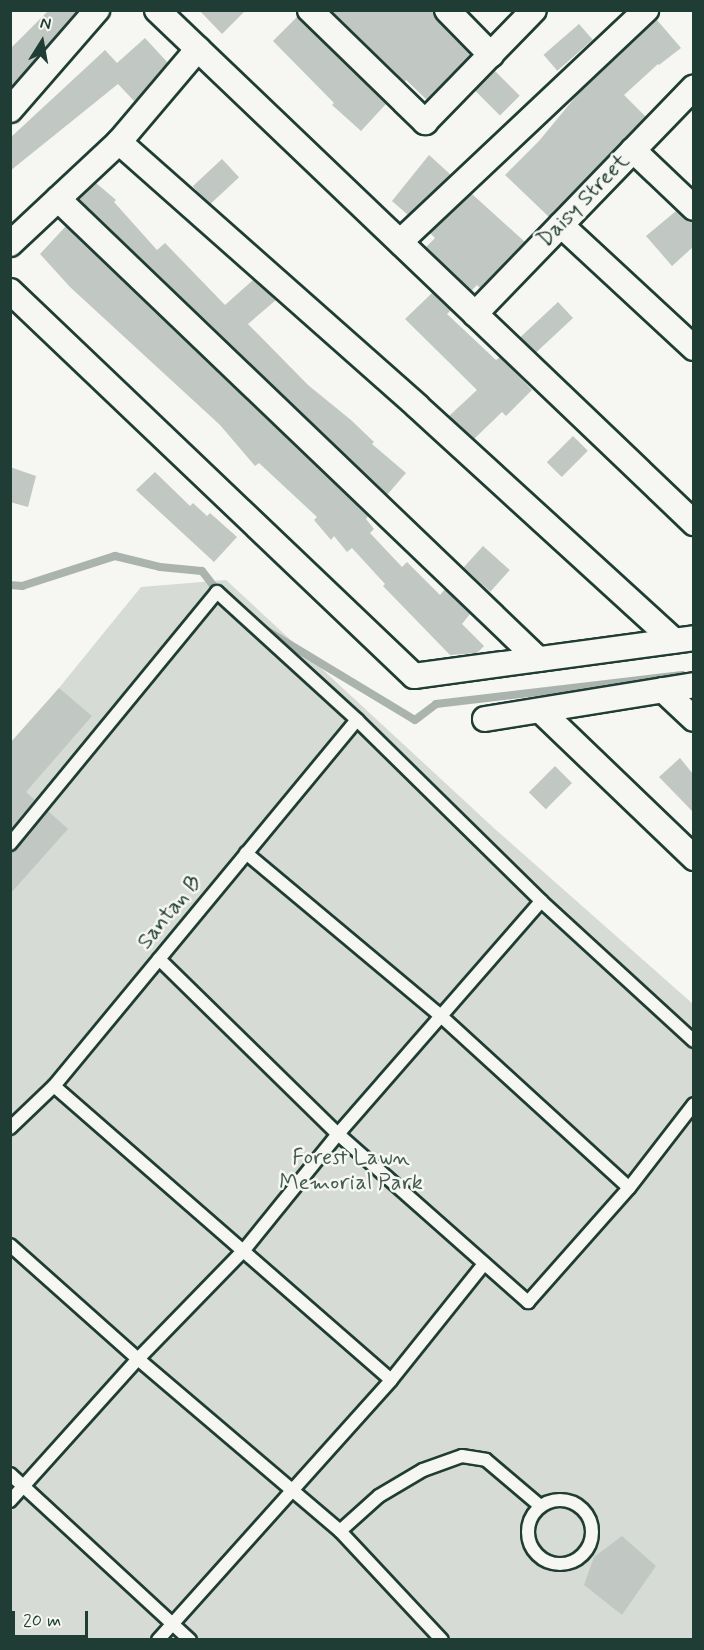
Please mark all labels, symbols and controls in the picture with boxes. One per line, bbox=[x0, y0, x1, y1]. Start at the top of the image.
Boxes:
north arrow bbox=[12, 12, 72, 72]
text: N bbox=[38, 13, 53, 35]
street label: Daisy Street bbox=[533, 148, 635, 254]
street label: Santan B bbox=[132, 871, 208, 955]
park label: Forest Lawn Memorial Park bbox=[280, 1145, 422, 1196]
scale bar bbox=[15, 1599, 92, 1637]
text: 20 m bbox=[23, 1609, 61, 1633]

